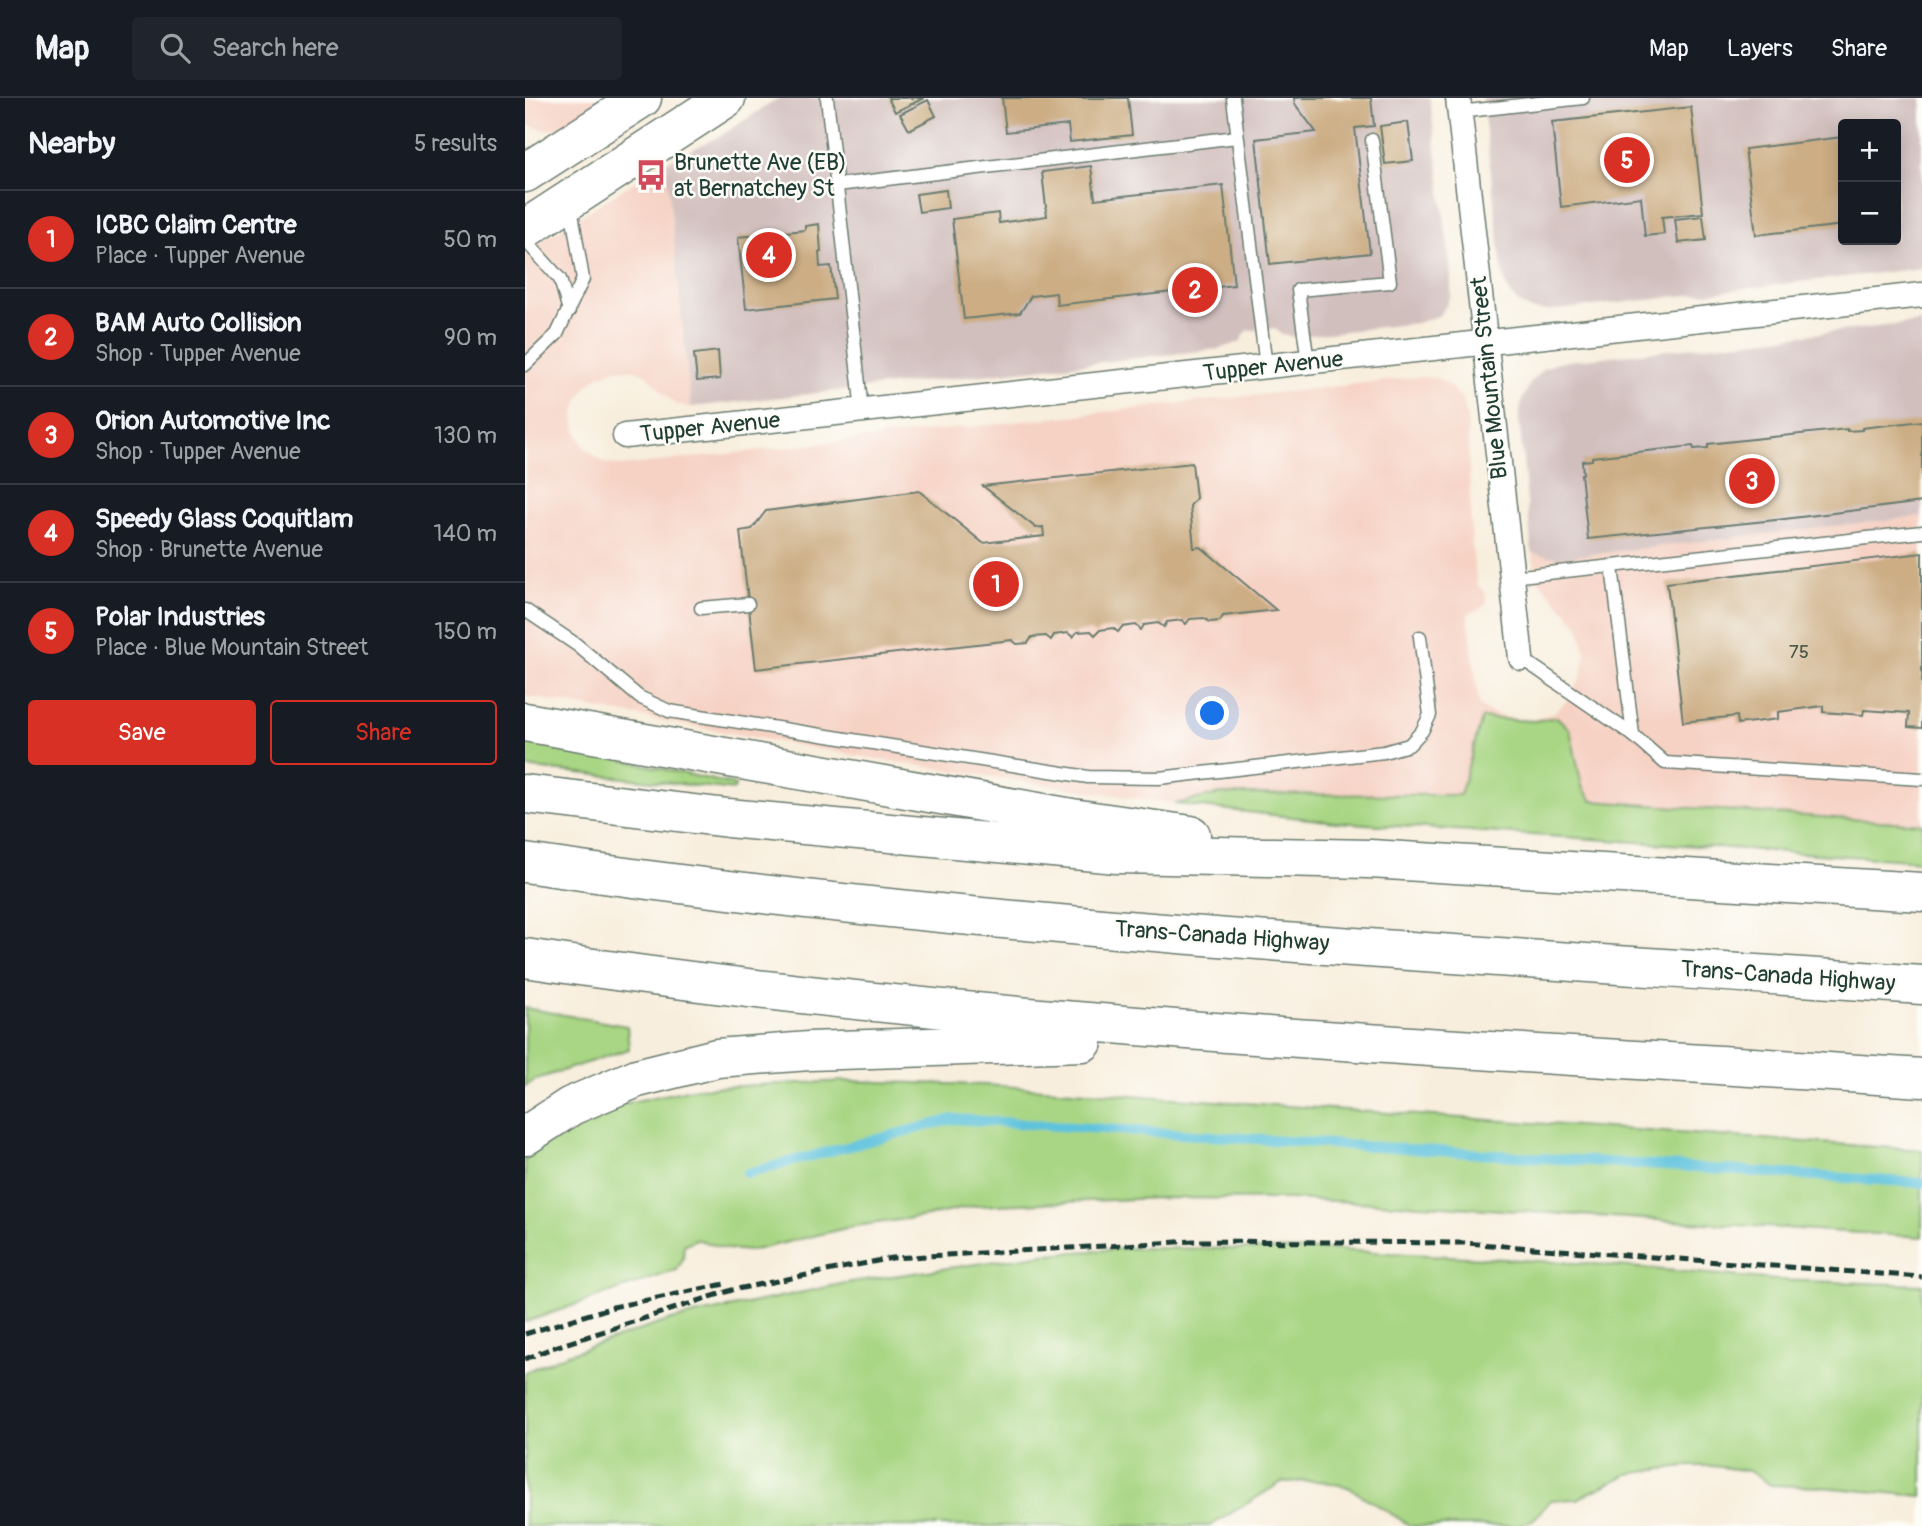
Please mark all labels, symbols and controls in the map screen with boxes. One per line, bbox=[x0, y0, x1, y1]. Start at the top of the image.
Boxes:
search box bbox=[132, 17, 622, 80]
text: Map bbox=[35, 28, 90, 69]
icon: search bbox=[156, 29, 194, 67]
text: Search here bbox=[212, 32, 339, 64]
text: Map bbox=[1649, 34, 1689, 63]
text: Layers bbox=[1727, 34, 1793, 63]
text: Share bbox=[1831, 34, 1887, 63]
map controls bbox=[1838, 119, 1901, 245]
button: + bbox=[1838, 119, 1901, 182]
text: Nearby bbox=[28, 125, 115, 162]
text: 5 results bbox=[414, 129, 497, 158]
pin: 5 bbox=[1604, 134, 1650, 186]
place label: Brunette Ave (EB) at Bernatchey St bbox=[674, 148, 847, 203]
bus stop icon: Brunette Ave (EB) at Bernatchey St bbox=[634, 158, 668, 192]
button: − bbox=[1838, 182, 1901, 245]
text: ICBC Claim Centre bbox=[95, 209, 297, 241]
text: 1 bbox=[47, 225, 56, 254]
text: 50 m bbox=[443, 225, 497, 254]
pin: 4 bbox=[746, 229, 792, 281]
text: Place · Tupper Avenue bbox=[95, 241, 305, 270]
pin: 2 bbox=[1172, 264, 1218, 316]
street label: Blue Mountain Street bbox=[1464, 274, 1514, 481]
text: BAM Auto Collision bbox=[95, 307, 302, 339]
text: 2 bbox=[45, 323, 57, 352]
text: 90 m bbox=[444, 323, 497, 352]
text: Shop · Tupper Avenue bbox=[95, 339, 301, 368]
street label: Tupper Avenue bbox=[1202, 344, 1345, 388]
text: Orion Automotive Inc bbox=[95, 405, 330, 437]
street label: Tupper Avenue bbox=[639, 405, 782, 449]
text: 3 bbox=[45, 421, 57, 450]
text: 130 m bbox=[434, 421, 497, 450]
text: Shop · Tupper Avenue bbox=[95, 437, 301, 466]
pin: 3 bbox=[1729, 455, 1775, 507]
text: Speedy Glass Coquitlam bbox=[95, 503, 353, 535]
text: 4 bbox=[44, 519, 58, 548]
text: 140 m bbox=[434, 519, 497, 548]
text: Shop · Brunette Avenue bbox=[95, 535, 323, 564]
pin: 1 bbox=[973, 558, 1019, 610]
text: Polar Industries bbox=[95, 601, 265, 633]
text: 5 bbox=[45, 617, 57, 646]
text: 150 m bbox=[434, 617, 497, 646]
text: Place · Blue Mountain Street bbox=[95, 633, 368, 662]
house number: 75 bbox=[1789, 640, 1809, 664]
your location bbox=[1195, 696, 1229, 730]
button: Save bbox=[28, 700, 256, 765]
button: Share bbox=[270, 700, 497, 765]
street label: Trans-Canada Highway bbox=[1114, 914, 1330, 958]
street label: Trans-Canada Highway bbox=[1680, 954, 1896, 998]

